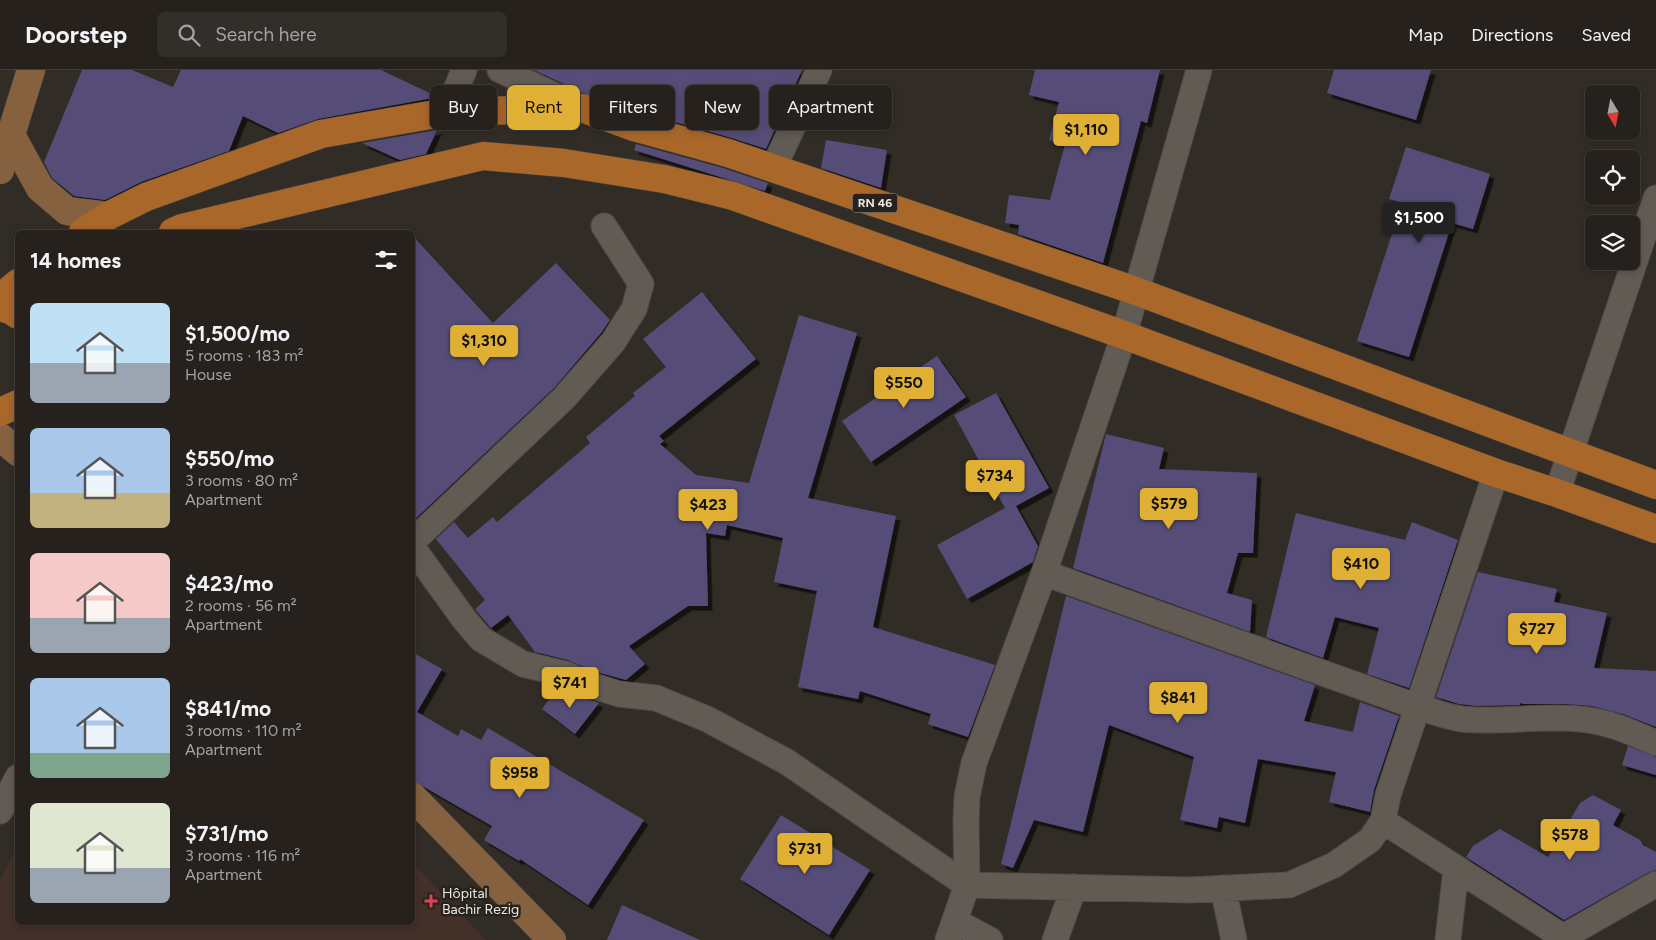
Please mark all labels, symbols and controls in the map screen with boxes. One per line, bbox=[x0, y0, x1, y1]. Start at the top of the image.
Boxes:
search box bbox=[157, 12, 507, 57]
text: Doorstep bbox=[25, 20, 127, 49]
icon: search bbox=[175, 21, 203, 49]
text: Search here bbox=[215, 23, 317, 46]
text: Map bbox=[1408, 24, 1443, 46]
text: Directions bbox=[1471, 24, 1553, 46]
text: Saved bbox=[1581, 24, 1631, 46]
chip: Buy bbox=[430, 85, 497, 130]
chip: Rent bbox=[507, 85, 580, 130]
chip: Filters bbox=[590, 85, 675, 130]
chip: New bbox=[685, 85, 759, 130]
chip: Apartment bbox=[769, 85, 892, 130]
north arrow bbox=[1585, 85, 1640, 140]
map controls bbox=[1585, 85, 1640, 270]
pin: $1,110 bbox=[1045, 114, 1127, 156]
text: $1,110 bbox=[1064, 120, 1108, 139]
button: locate bbox=[1585, 150, 1640, 205]
road number: RN 46 bbox=[852, 194, 898, 212]
pin: $1,500 bbox=[1378, 202, 1460, 244]
text: $1,500 bbox=[1394, 208, 1444, 227]
button: layers bbox=[1585, 215, 1640, 270]
icon: filters bbox=[372, 246, 400, 274]
text: 14 homes bbox=[30, 248, 121, 273]
text: $1,500/mo bbox=[185, 321, 290, 346]
icon: home bbox=[70, 323, 130, 383]
pin: $1,310 bbox=[443, 324, 525, 367]
text: $1,310 bbox=[461, 331, 507, 350]
text: 5 rooms · 183 m² bbox=[185, 346, 304, 365]
text: House bbox=[185, 365, 231, 384]
pin: $550 bbox=[874, 366, 934, 409]
text: $550 bbox=[885, 373, 923, 392]
text: $550/mo bbox=[185, 446, 274, 471]
icon: home bbox=[70, 448, 130, 508]
pin: $734 bbox=[965, 460, 1025, 502]
text: $734 bbox=[977, 466, 1013, 485]
text: 3 rooms · 80 m² bbox=[185, 471, 298, 490]
pin: $423 bbox=[678, 488, 738, 531]
pin: $579 bbox=[1139, 488, 1199, 530]
text: Apartment bbox=[185, 490, 262, 509]
text: $579 bbox=[1151, 494, 1187, 513]
text: $423 bbox=[689, 495, 727, 514]
pin: $410 bbox=[1331, 548, 1391, 590]
text: $410 bbox=[1343, 554, 1379, 573]
text: $423/mo bbox=[185, 571, 273, 596]
icon: home bbox=[70, 573, 130, 633]
text: 2 rooms · 56 m² bbox=[185, 596, 297, 615]
pin: $727 bbox=[1507, 612, 1567, 655]
text: Apartment bbox=[185, 615, 262, 634]
text: $727 bbox=[1519, 619, 1555, 638]
pin: $741 bbox=[540, 666, 600, 709]
text: $741 bbox=[553, 673, 587, 692]
pin: $841 bbox=[1148, 682, 1208, 724]
text: $841 bbox=[1160, 688, 1196, 707]
text: $841/mo bbox=[185, 696, 271, 721]
icon: home bbox=[70, 698, 130, 758]
text: 3 rooms · 110 m² bbox=[185, 721, 301, 740]
text: Apartment bbox=[185, 740, 262, 759]
pin: $958 bbox=[490, 756, 550, 799]
text: $958 bbox=[501, 763, 539, 782]
pin: $578 bbox=[1540, 818, 1600, 861]
text: $731/mo bbox=[185, 821, 268, 846]
icon: home bbox=[70, 823, 130, 883]
text: $578 bbox=[1552, 825, 1588, 844]
pin: $731 bbox=[775, 832, 835, 875]
text: $731 bbox=[788, 839, 822, 858]
text: 3 rooms · 116 m² bbox=[185, 846, 300, 865]
text: Apartment bbox=[185, 865, 262, 884]
place label: Hôpital Bachir Rezig bbox=[442, 885, 519, 918]
marker: Hôpital Bachir Rezig bbox=[424, 894, 438, 908]

